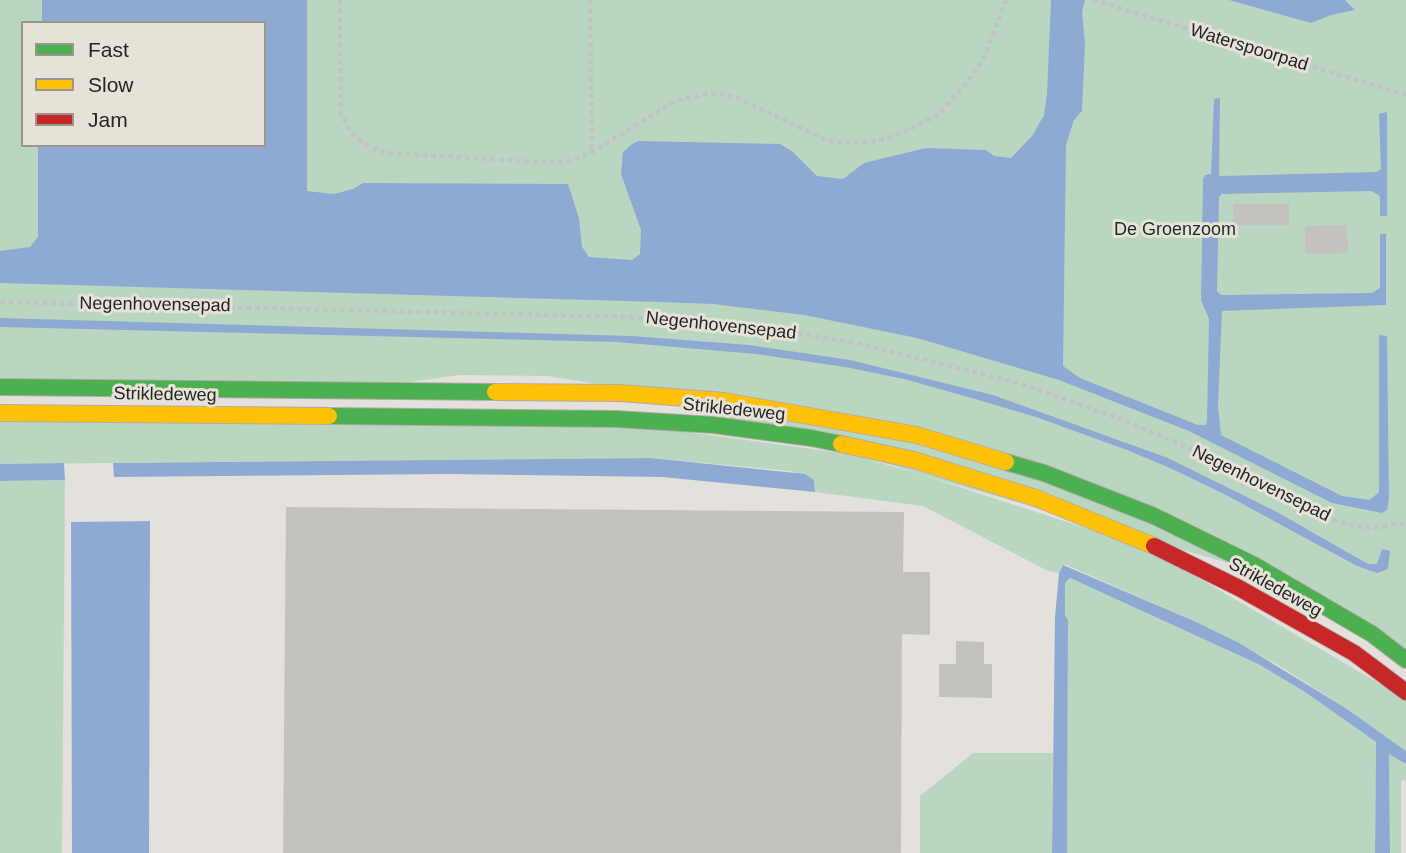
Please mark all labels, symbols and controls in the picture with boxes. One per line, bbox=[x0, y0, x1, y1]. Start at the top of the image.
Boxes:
street label: Waterspoorpad bbox=[1187, 20, 1311, 76]
legend bbox=[21, 21, 266, 147]
text: Fast bbox=[88, 38, 129, 61]
text: Slow bbox=[88, 73, 134, 96]
text: Jam bbox=[88, 108, 128, 131]
park label: De Groenzoom bbox=[1114, 219, 1236, 241]
street label: Negenhovensepad bbox=[79, 293, 231, 317]
street label: Negenhovensepad bbox=[645, 307, 797, 345]
street label: Strikledeweg bbox=[113, 383, 217, 407]
street label: Strikledeweg bbox=[682, 394, 786, 426]
street label: Negenhovensepad bbox=[1188, 441, 1334, 527]
street label: Strikledeweg bbox=[1225, 554, 1325, 622]

